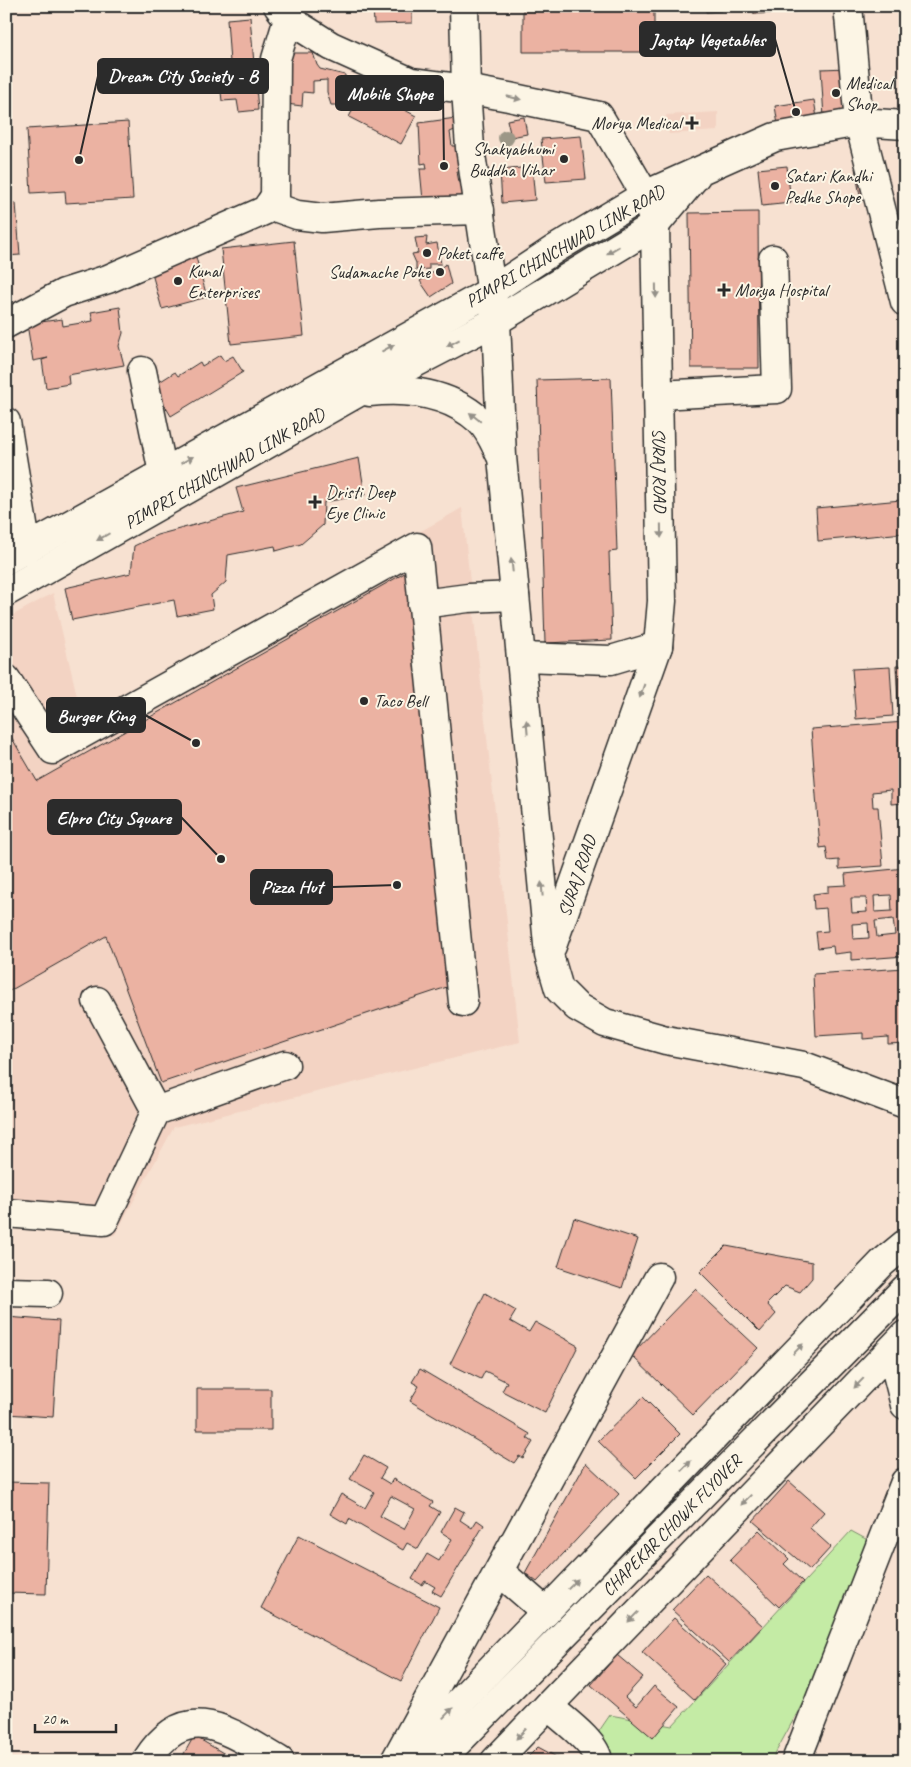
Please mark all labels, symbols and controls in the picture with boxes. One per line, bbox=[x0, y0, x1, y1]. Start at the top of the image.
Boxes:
callout: Jagtap Vegetables bbox=[640, 22, 775, 56]
text: Jagtap Vegetables bbox=[649, 28, 767, 52]
callout: Dream City Society - B bbox=[98, 59, 268, 93]
text: Dream City Society - B bbox=[108, 64, 260, 88]
place label: Medical Shop bbox=[846, 72, 895, 115]
callout: Mobile Shope bbox=[336, 76, 443, 110]
text: Mobile Shope bbox=[347, 82, 435, 106]
marker: Medical Shop bbox=[830, 87, 842, 99]
one-way arrow bbox=[506, 94, 521, 102]
place label: Morya Medical bbox=[592, 112, 684, 134]
marker: Morya Medical bbox=[685, 116, 699, 130]
place label: Shakyabhumi Buddha Vihar bbox=[469, 138, 557, 181]
marker: Shakyabhumi Buddha Vihar bbox=[558, 153, 570, 165]
place label: Satari Kandhi Pedhe Shope bbox=[785, 165, 874, 208]
street label: PIMPRI CHINCHWAD LINK ROAD bbox=[462, 179, 670, 312]
marker: Satari Kandhi Pedhe Shope bbox=[769, 180, 781, 192]
place label: Poket caffe bbox=[437, 242, 504, 264]
one-way arrow bbox=[606, 245, 619, 255]
marker: Poket caffe bbox=[421, 247, 433, 259]
place label: Kunal Enterprises bbox=[188, 260, 261, 303]
place label: Sudamache Pohe bbox=[329, 261, 431, 283]
marker: Sudamache Pohe bbox=[434, 266, 446, 278]
marker: Kunal Enterprises bbox=[172, 275, 184, 287]
place label: Morya Hospital bbox=[735, 279, 830, 301]
one-way arrow bbox=[652, 283, 660, 299]
marker: Morya Hospital bbox=[717, 283, 731, 297]
one-way arrow bbox=[446, 339, 460, 348]
one-way arrow bbox=[381, 344, 395, 352]
street label: PIMPRI CHINCHWAD LINK ROAD bbox=[121, 402, 330, 534]
one-way arrow bbox=[468, 412, 481, 423]
street label: SURAJ ROAD bbox=[648, 428, 671, 514]
one-way arrow bbox=[179, 456, 194, 464]
place label: Dristi Deep Eye Clinic bbox=[326, 481, 396, 524]
marker: Dristi Deep Eye Clinic bbox=[308, 495, 322, 509]
one-way arrow bbox=[657, 523, 665, 539]
one-way arrow bbox=[97, 533, 110, 542]
one-way arrow bbox=[508, 557, 516, 573]
one-way arrow bbox=[638, 683, 645, 698]
place label: Taco Bell bbox=[374, 690, 430, 712]
marker: Taco Bell bbox=[358, 695, 370, 707]
callout: Burger King bbox=[47, 698, 145, 732]
text: Burger King bbox=[57, 704, 137, 728]
one-way arrow bbox=[523, 719, 531, 735]
callout: Elpro City Square bbox=[48, 800, 181, 834]
text: Elpro City Square bbox=[57, 806, 173, 830]
street label: SURAJ ROAD bbox=[553, 831, 602, 919]
callout: Pizza Hut bbox=[251, 870, 332, 904]
text: Pizza Hut bbox=[261, 875, 325, 899]
one-way arrow bbox=[538, 880, 546, 896]
one-way arrow bbox=[792, 1344, 804, 1356]
one-way arrow bbox=[853, 1377, 865, 1389]
street label: CHAPEKAR CHOWK FLYOVER bbox=[597, 1449, 747, 1601]
one-way arrow bbox=[680, 1461, 692, 1473]
one-way arrow bbox=[740, 1494, 752, 1506]
one-way arrow bbox=[567, 1578, 579, 1590]
one-way arrow bbox=[628, 1611, 640, 1623]
scale bar bbox=[35, 1702, 116, 1734]
one-way arrow bbox=[442, 1707, 454, 1719]
text: 20 m bbox=[42, 1710, 69, 1729]
one-way arrow bbox=[515, 1728, 527, 1740]

